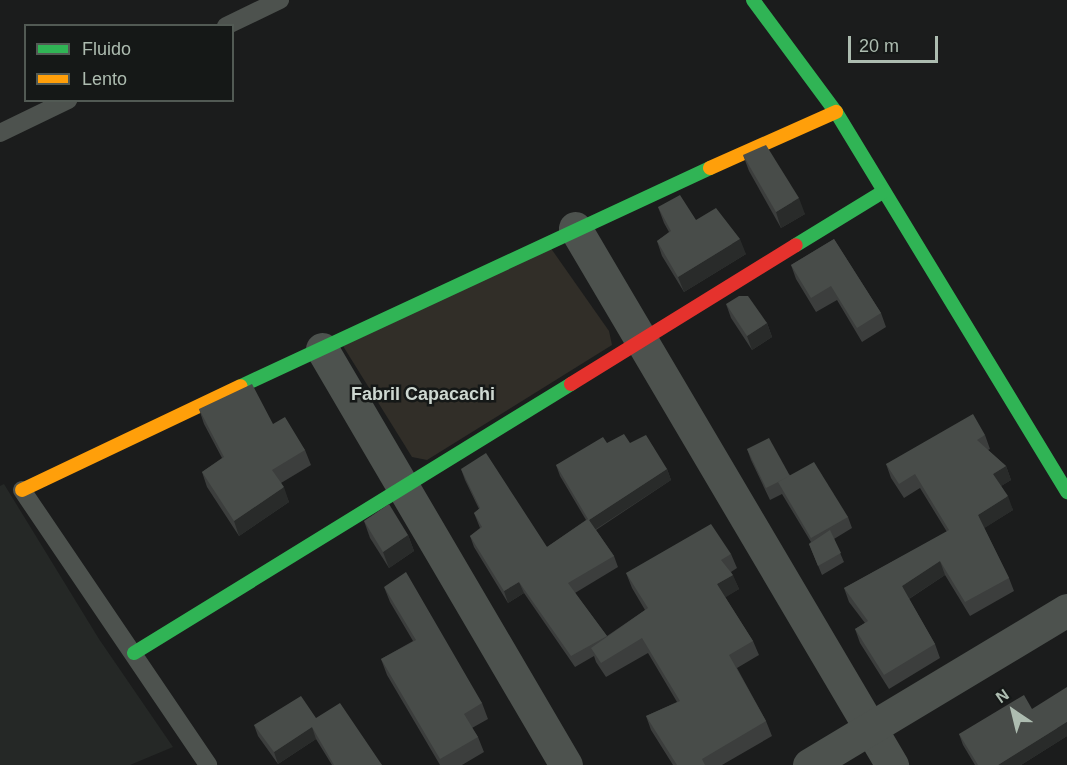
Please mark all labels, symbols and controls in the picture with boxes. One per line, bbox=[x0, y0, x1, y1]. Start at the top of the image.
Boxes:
legend bbox=[24, 24, 234, 102]
scale bar bbox=[851, 24, 941, 62]
text: 20 m bbox=[859, 36, 899, 56]
text: Fluido bbox=[82, 39, 131, 59]
text: Lento bbox=[82, 69, 127, 89]
district label: Fabril Capacachi bbox=[351, 383, 495, 405]
north arrow bbox=[983, 681, 1043, 741]
text: N bbox=[993, 686, 1012, 706]

